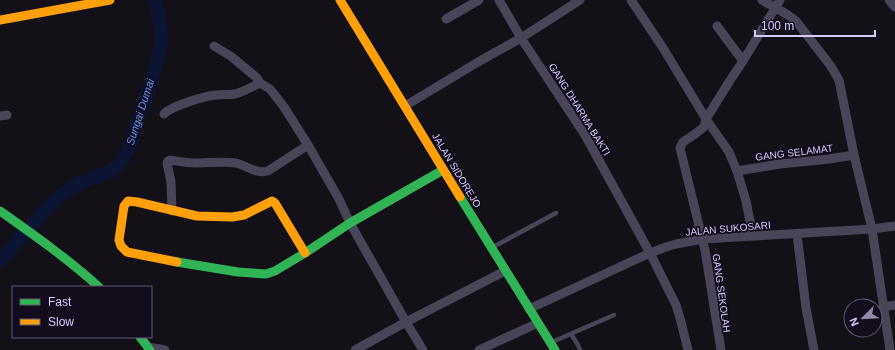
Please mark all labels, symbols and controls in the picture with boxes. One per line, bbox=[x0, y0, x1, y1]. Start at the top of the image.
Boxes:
scale bar bbox=[755, 12, 875, 38]
text: 100 m bbox=[761, 19, 794, 33]
street label: GANG DHARMA BAKTI bbox=[547, 61, 613, 157]
water label: Sungai Dumai bbox=[124, 77, 157, 147]
street label: JALAN SIDOREJO bbox=[430, 131, 483, 210]
street label: GANG SELAMAT bbox=[755, 142, 834, 163]
street label: JALAN SUKOSARI bbox=[685, 219, 771, 238]
street label: GANG SEKOLAH bbox=[711, 253, 732, 333]
legend bbox=[12, 286, 152, 338]
text: Fast bbox=[48, 295, 72, 309]
north arrow bbox=[843, 298, 883, 338]
text: Slow bbox=[48, 315, 74, 329]
text: N bbox=[847, 316, 861, 328]

